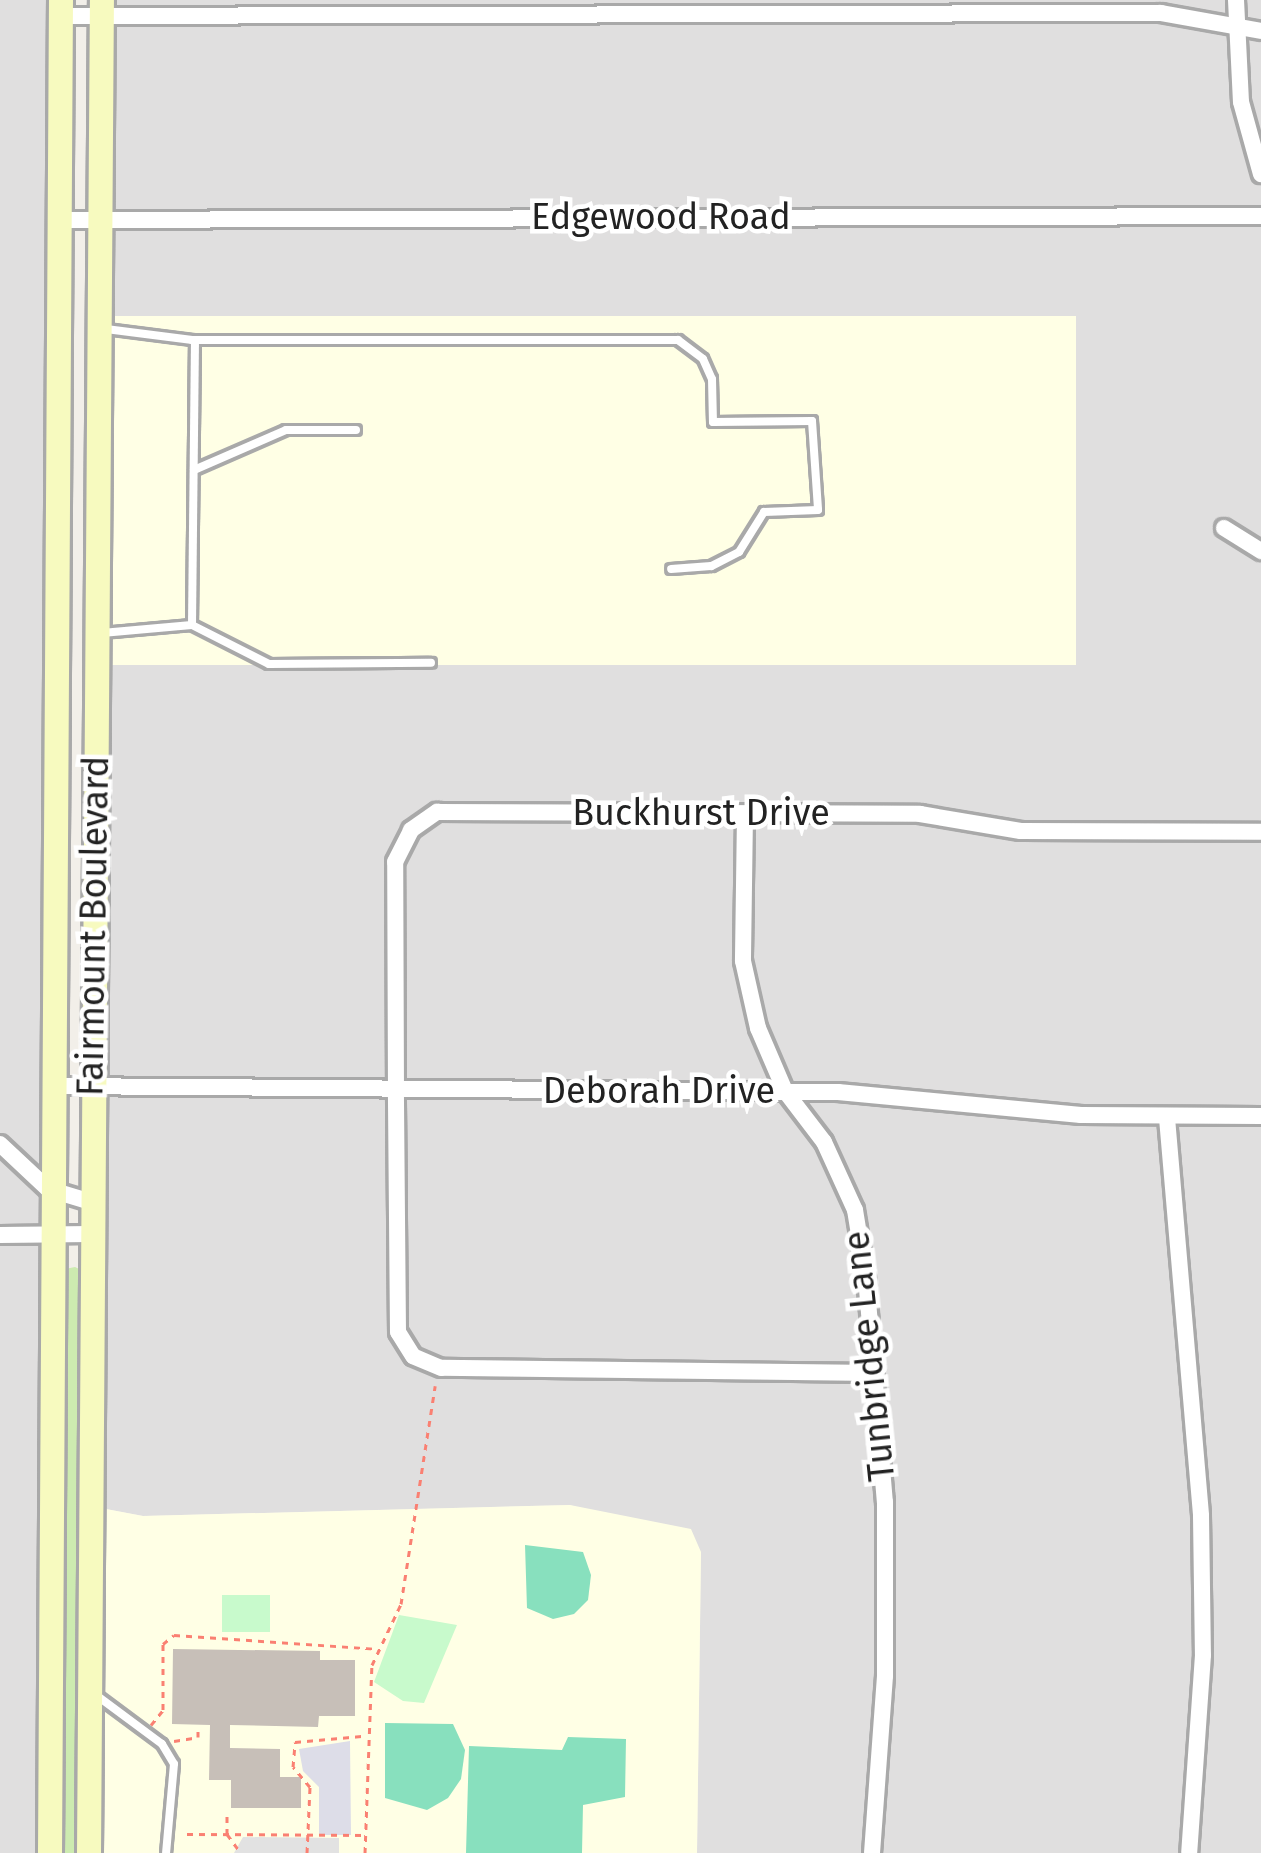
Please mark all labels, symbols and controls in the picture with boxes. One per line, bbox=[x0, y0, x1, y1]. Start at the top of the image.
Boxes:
street label: Edgewood Road bbox=[531, 196, 791, 240]
street label: Fairmount Boulevard bbox=[69, 755, 119, 1097]
street label: Buckhurst Drive bbox=[572, 792, 830, 836]
street label: Deborah Drive bbox=[543, 1070, 775, 1114]
street label: Tunbridge Lane bbox=[835, 1229, 905, 1483]

